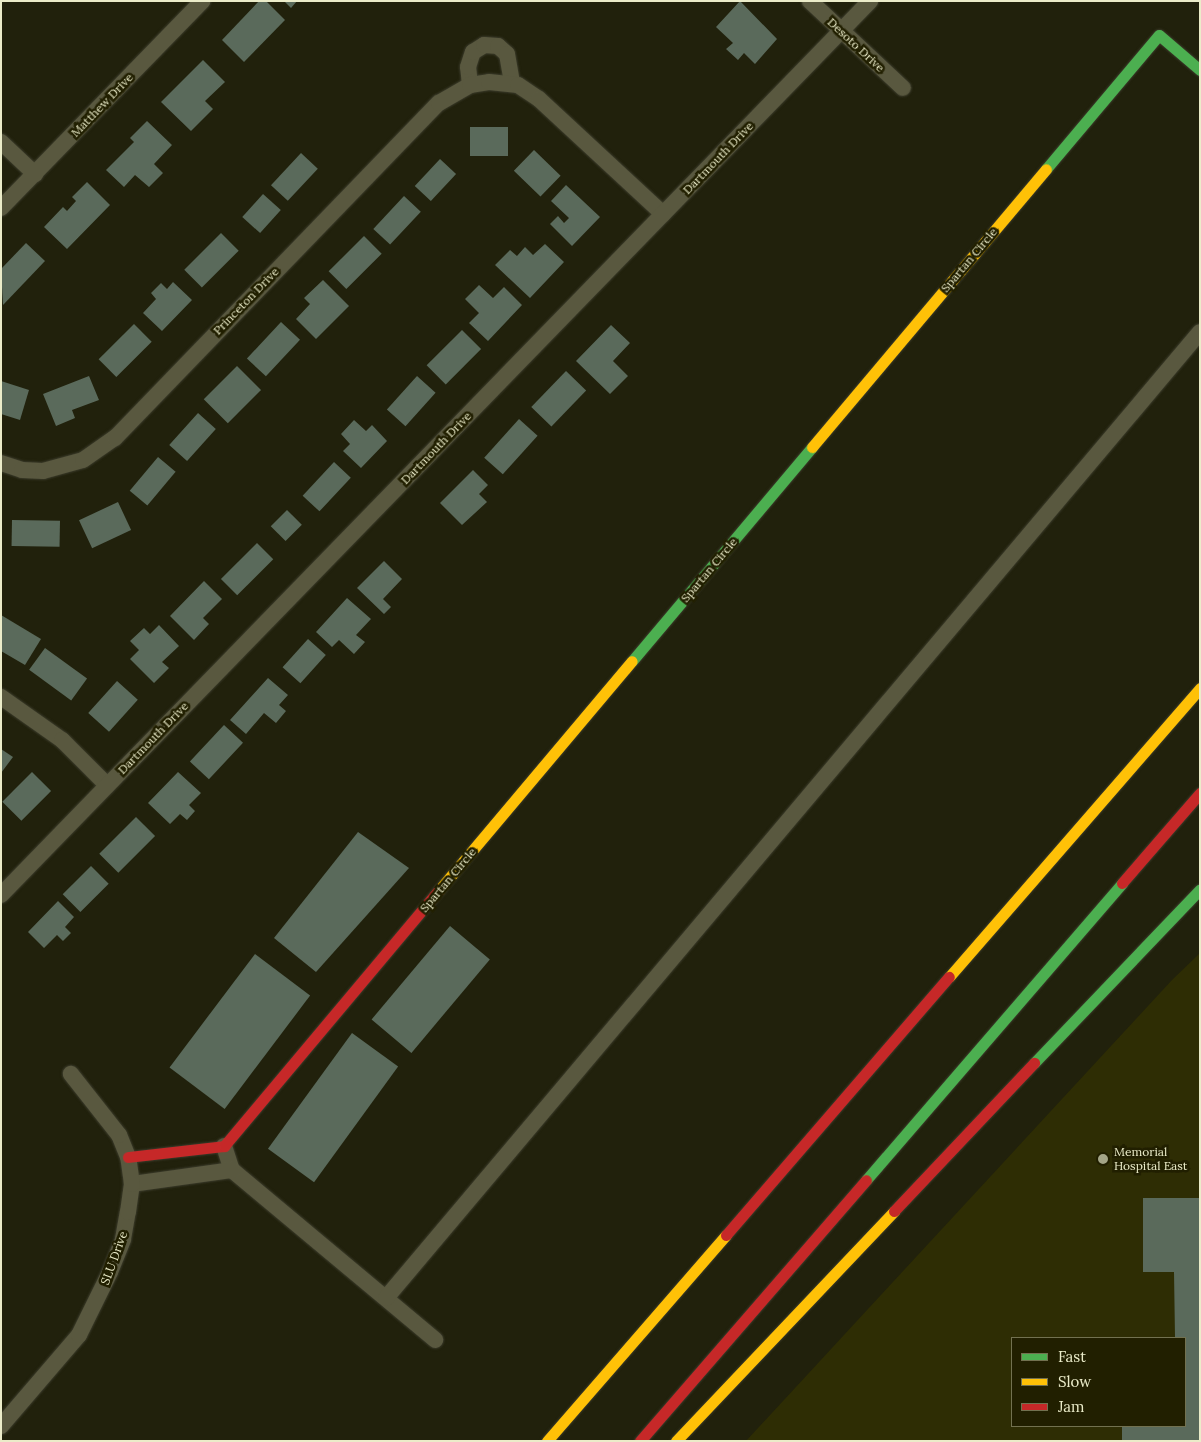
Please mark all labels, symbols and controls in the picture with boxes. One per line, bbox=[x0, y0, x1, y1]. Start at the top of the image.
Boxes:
street label: Desoto Drive bbox=[824, 15, 888, 75]
street label: Matthew Drive bbox=[68, 70, 136, 140]
street label: Dartmouth Drive bbox=[680, 119, 756, 197]
street label: Spartan Circle bbox=[938, 225, 1000, 295]
street label: Princeton Drive bbox=[210, 264, 282, 338]
street label: Dartmouth Drive bbox=[398, 409, 474, 487]
street label: Spartan Circle bbox=[678, 535, 740, 605]
street label: Dartmouth Drive bbox=[115, 699, 191, 777]
street label: Spartan Circle bbox=[417, 845, 479, 915]
place label: Memorial Hospital East bbox=[1114, 1145, 1188, 1173]
marker: Memorial Hospital East bbox=[1096, 1152, 1110, 1166]
street label: SLU Drive bbox=[98, 1229, 130, 1287]
legend bbox=[1011, 1337, 1186, 1427]
text: Fast bbox=[1058, 1347, 1086, 1366]
text: Slow bbox=[1058, 1372, 1091, 1391]
text: Jam bbox=[1058, 1397, 1085, 1416]

